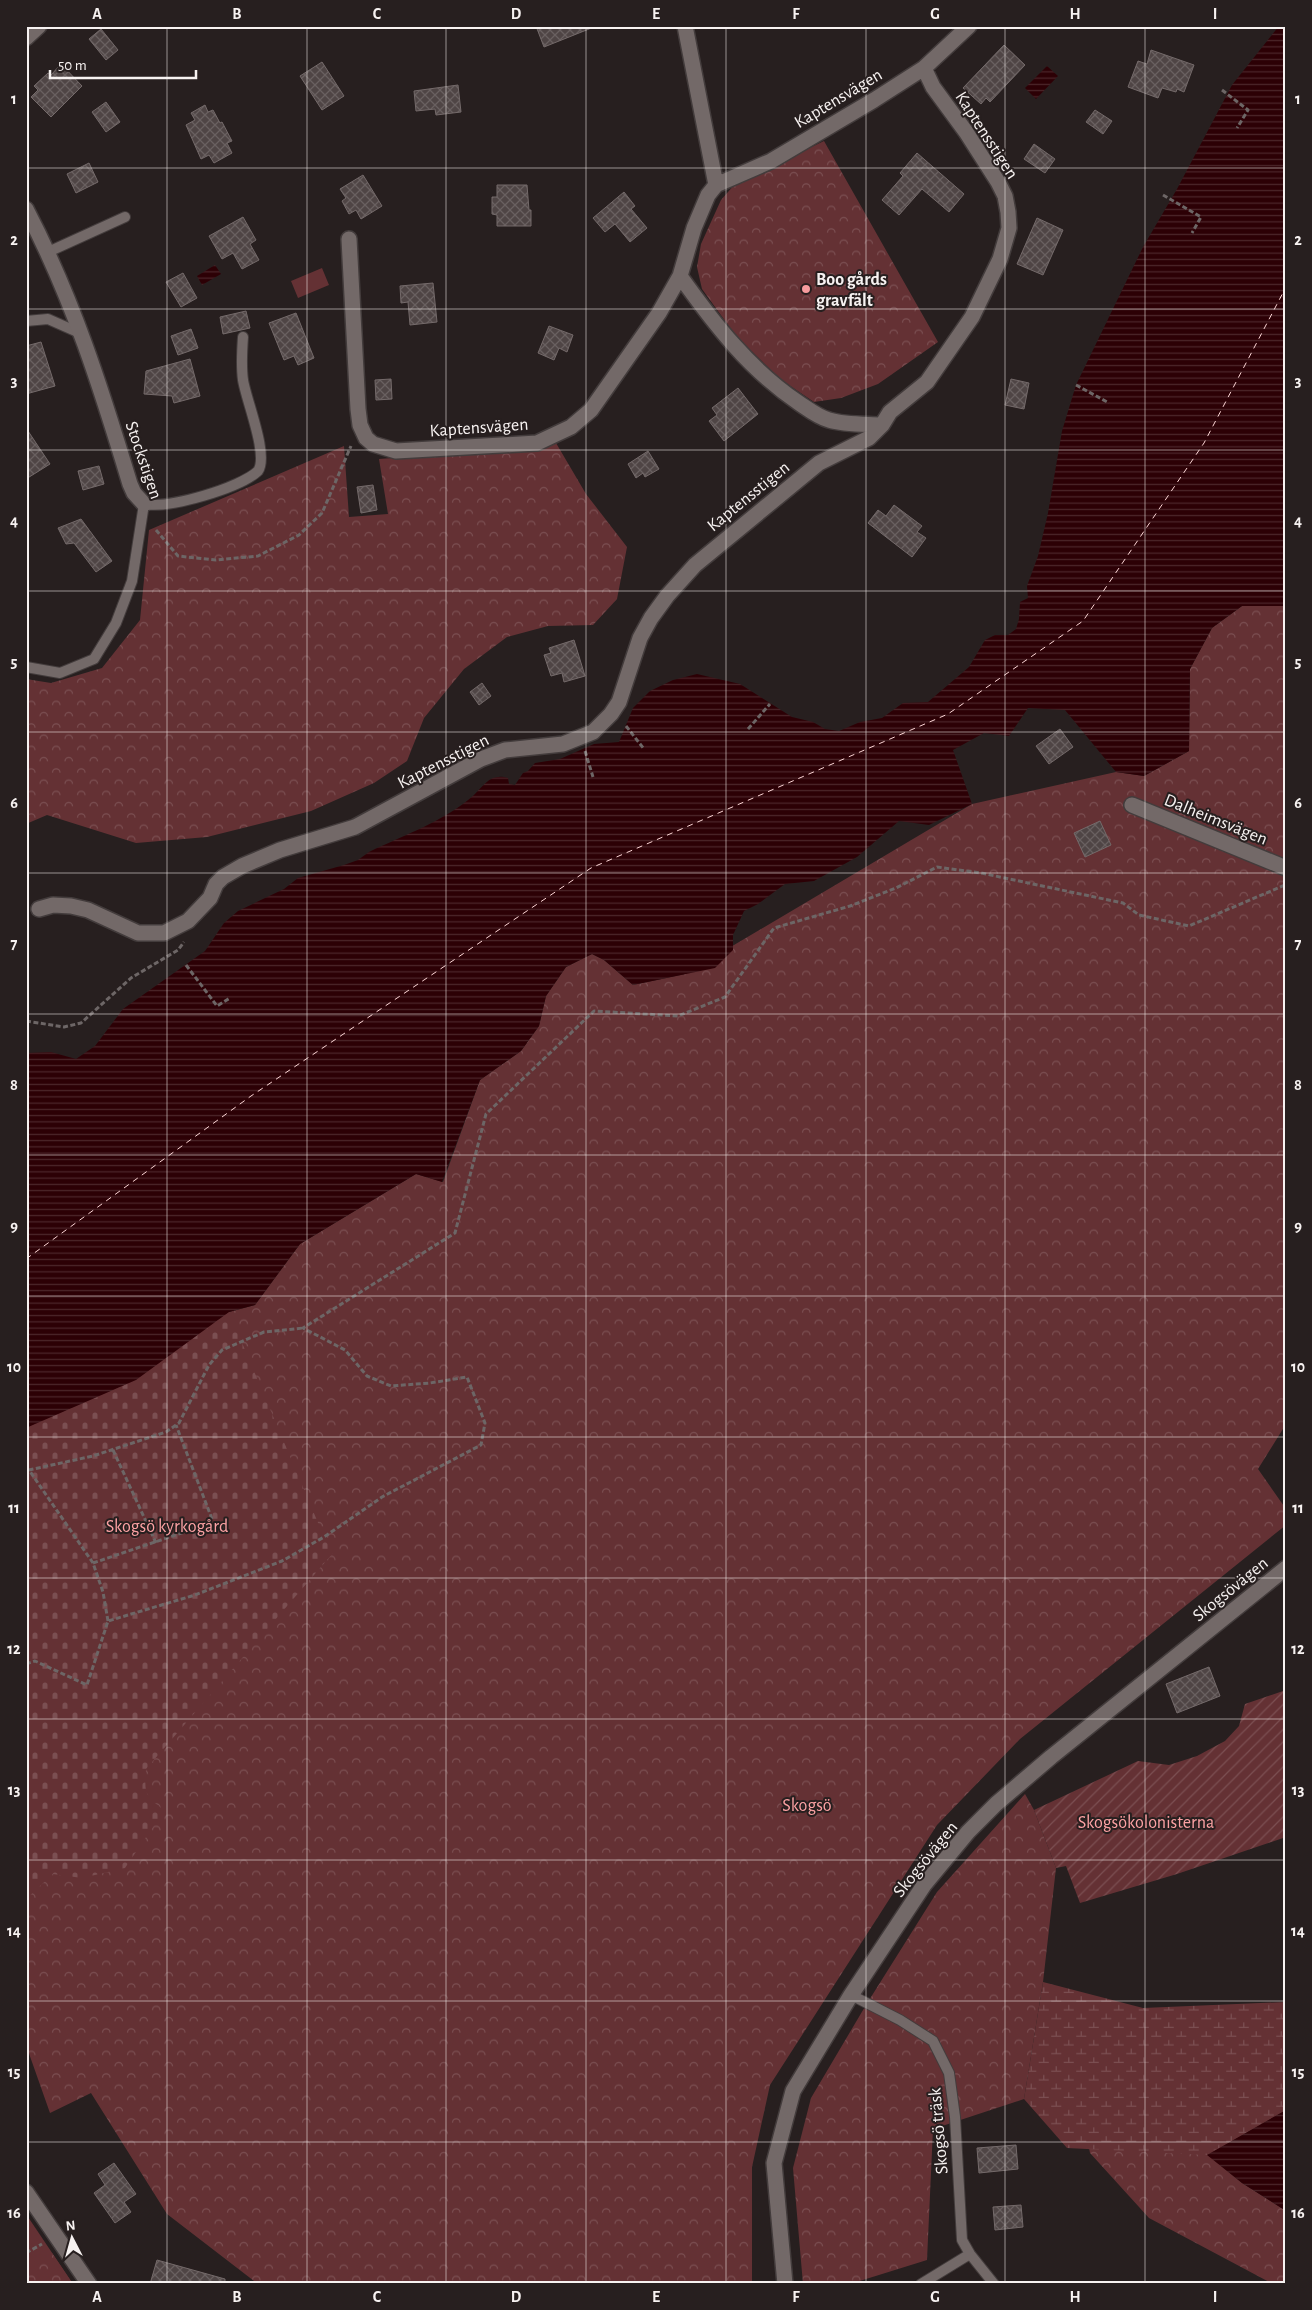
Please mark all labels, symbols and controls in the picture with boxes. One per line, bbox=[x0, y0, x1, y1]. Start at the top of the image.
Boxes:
text: A bbox=[92, 6, 102, 22]
text: B bbox=[232, 6, 242, 22]
text: C bbox=[373, 6, 382, 22]
text: D bbox=[511, 6, 522, 22]
text: E bbox=[652, 6, 660, 22]
text: F bbox=[792, 6, 800, 22]
text: G bbox=[930, 6, 940, 22]
text: H bbox=[1069, 6, 1081, 22]
text: I bbox=[1213, 6, 1217, 22]
scale bar bbox=[50, 48, 196, 80]
text: 50 m bbox=[58, 58, 87, 73]
street label: Kaptensvägen bbox=[792, 66, 886, 132]
street label: Kaptensstigen bbox=[951, 89, 1021, 182]
text: 1 bbox=[11, 91, 17, 107]
text: 1 bbox=[1295, 91, 1301, 107]
text: 2 bbox=[10, 232, 18, 248]
text: 2 bbox=[1294, 232, 1302, 248]
place label: Boo gårds gravfält bbox=[816, 271, 887, 310]
marker: Boo gårds gravfält bbox=[800, 283, 812, 295]
text: 3 bbox=[11, 373, 18, 389]
text: 3 bbox=[1295, 373, 1302, 389]
street label: Kaptensvägen bbox=[429, 416, 529, 440]
street label: Stockstigen bbox=[121, 419, 165, 502]
street label: Kaptensstigen bbox=[704, 458, 793, 535]
text: 4 bbox=[10, 513, 18, 529]
text: 4 bbox=[1294, 513, 1302, 529]
text: 5 bbox=[11, 654, 18, 670]
text: 5 bbox=[1295, 654, 1302, 670]
street label: Kaptensstigen bbox=[395, 731, 492, 793]
street label: Dalheimsvägen bbox=[1162, 791, 1270, 849]
text: 6 bbox=[10, 795, 18, 811]
text: 6 bbox=[1294, 795, 1302, 811]
text: 7 bbox=[11, 936, 18, 952]
text: 7 bbox=[1295, 936, 1302, 952]
text: 8 bbox=[10, 1077, 18, 1093]
text: 8 bbox=[1294, 1077, 1302, 1093]
text: 9 bbox=[10, 1218, 18, 1234]
text: 9 bbox=[1294, 1218, 1302, 1234]
text: 10 bbox=[7, 1359, 21, 1375]
text: 10 bbox=[1291, 1359, 1305, 1375]
text: 11 bbox=[8, 1500, 20, 1516]
text: 11 bbox=[1292, 1500, 1304, 1516]
park label: Skogsö kyrkogård bbox=[106, 1518, 228, 1536]
street label: Skogsövägen bbox=[1190, 1554, 1272, 1625]
text: 12 bbox=[7, 1641, 21, 1657]
text: 12 bbox=[1291, 1641, 1305, 1657]
text: 13 bbox=[8, 1782, 20, 1798]
text: 13 bbox=[1292, 1782, 1304, 1798]
park label: Skogsö bbox=[782, 1797, 832, 1815]
park label: Skogsökolonisterna bbox=[1078, 1814, 1214, 1832]
street label: Skogsövägen bbox=[890, 1819, 961, 1901]
text: 14 bbox=[7, 1923, 21, 1939]
text: 14 bbox=[1291, 1923, 1305, 1939]
text: 15 bbox=[8, 2064, 20, 2080]
text: 15 bbox=[1292, 2064, 1304, 2080]
street label: Skogsö träsk bbox=[926, 2086, 952, 2175]
text: 16 bbox=[7, 2205, 21, 2221]
text: 16 bbox=[1291, 2205, 1305, 2221]
north arrow bbox=[48, 2212, 98, 2262]
text: N bbox=[65, 2219, 76, 2234]
text: A bbox=[92, 2289, 102, 2305]
text: B bbox=[232, 2289, 242, 2305]
text: C bbox=[373, 2289, 382, 2305]
text: D bbox=[511, 2289, 522, 2305]
text: E bbox=[652, 2289, 660, 2305]
text: F bbox=[792, 2289, 800, 2305]
text: G bbox=[930, 2289, 940, 2305]
text: H bbox=[1069, 2289, 1081, 2305]
text: I bbox=[1213, 2289, 1217, 2305]

